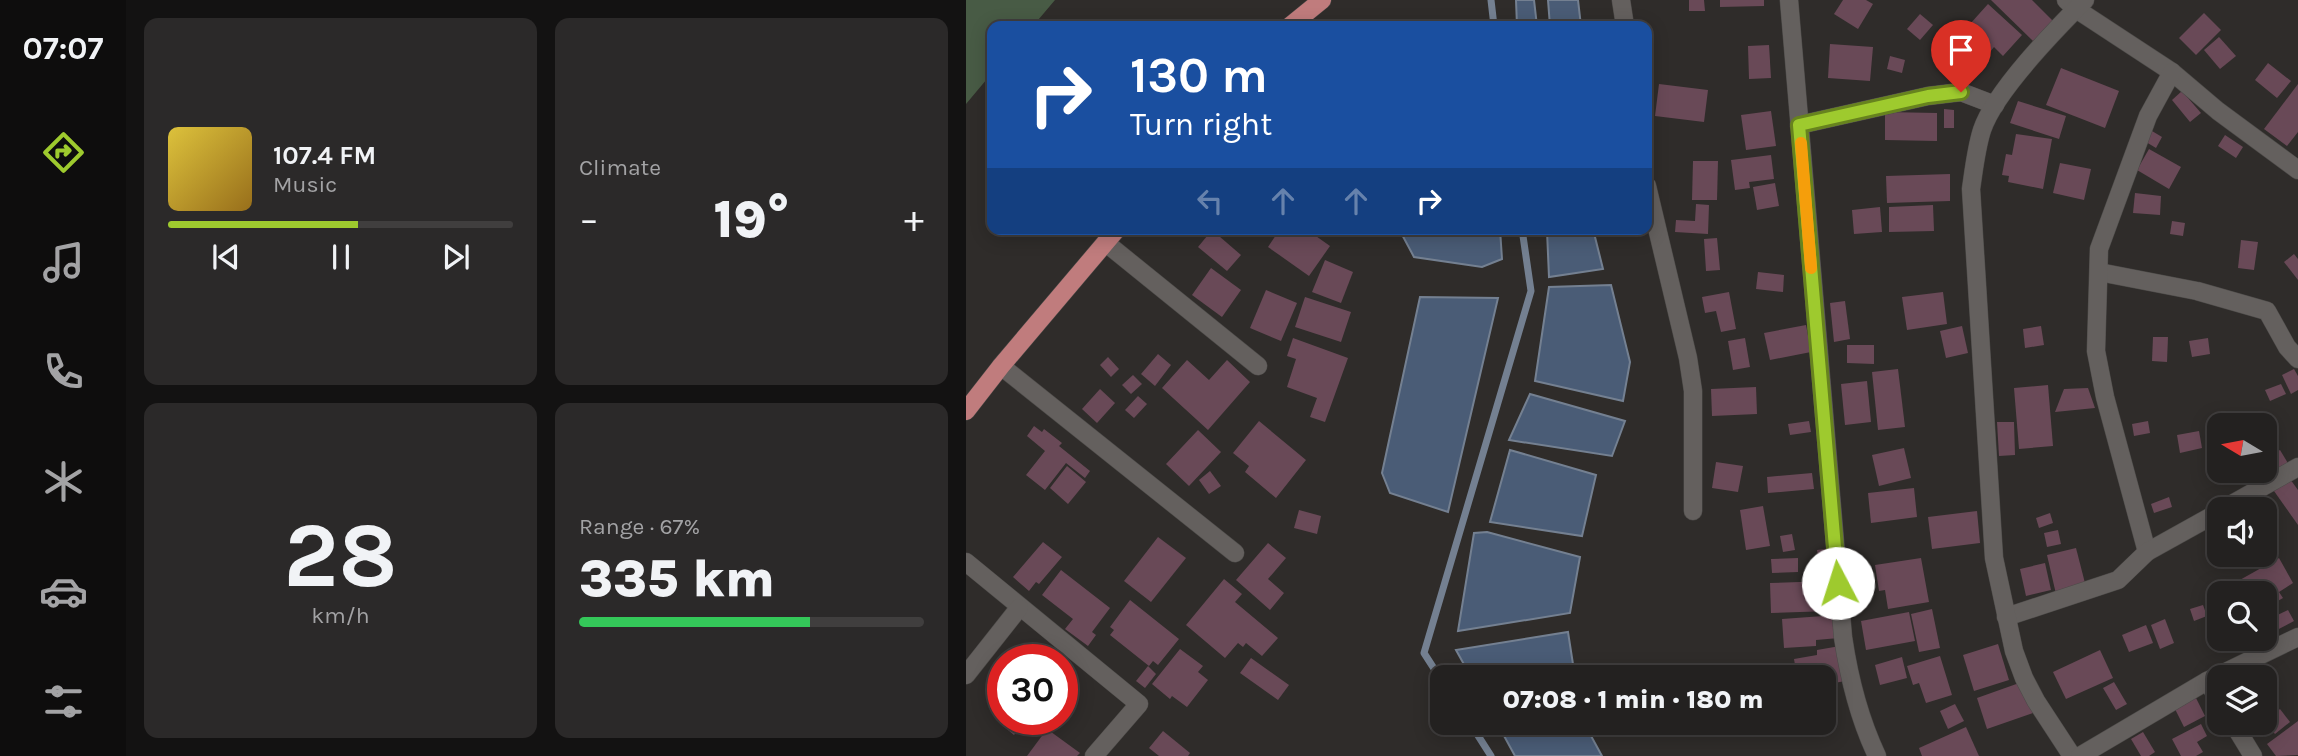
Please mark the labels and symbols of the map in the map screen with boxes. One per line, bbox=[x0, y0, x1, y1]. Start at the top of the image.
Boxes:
pin bbox=[1931, 20, 1991, 92]
north arrow bbox=[2207, 413, 2277, 483]
position arrow bbox=[1801, 546, 1875, 620]
speed limit sign: 30 bbox=[987, 644, 1078, 735]

